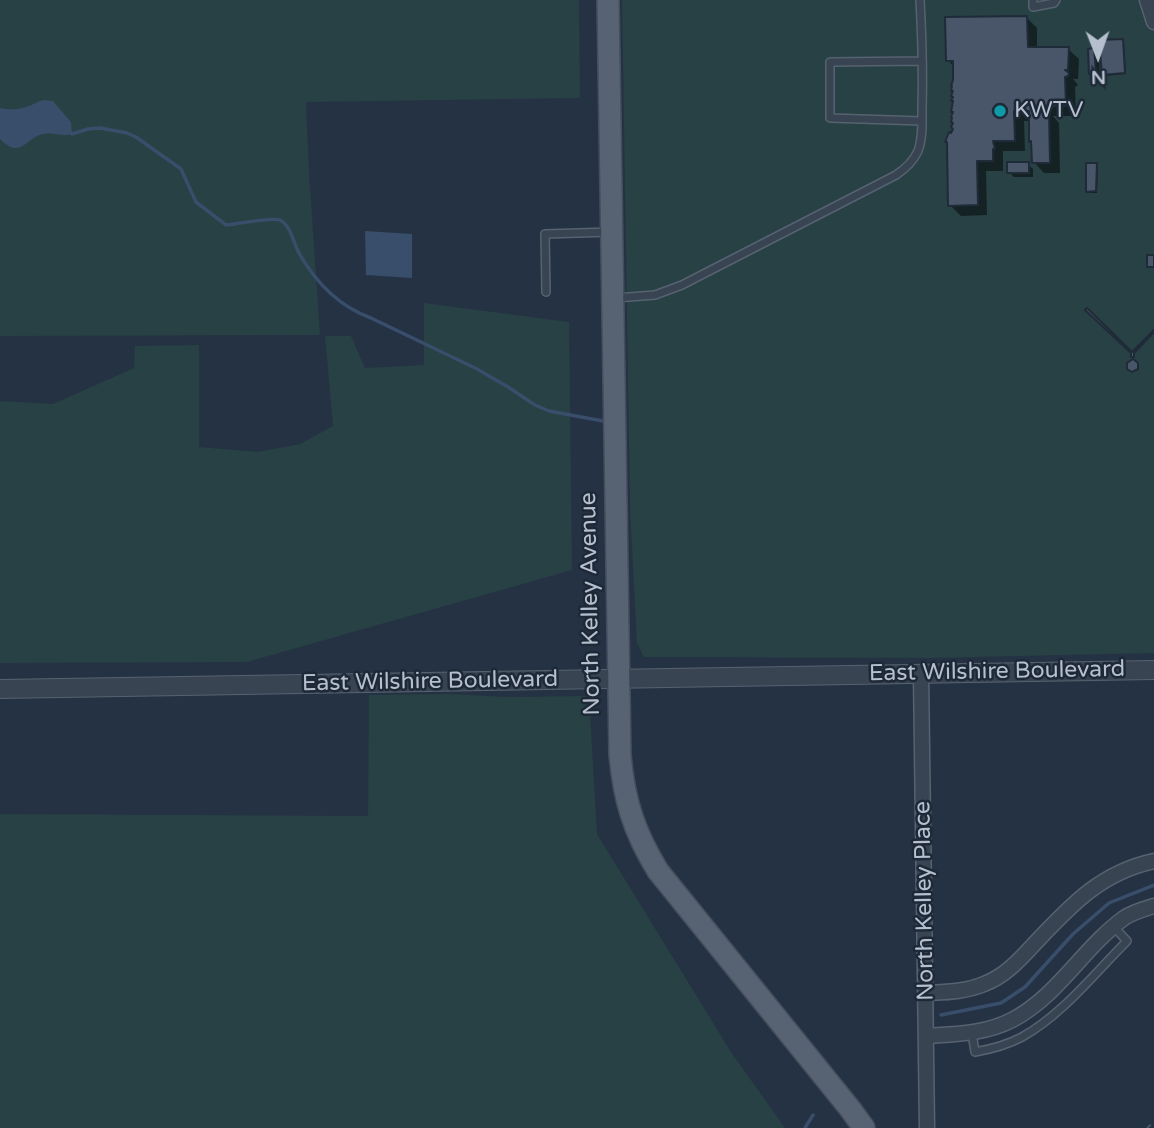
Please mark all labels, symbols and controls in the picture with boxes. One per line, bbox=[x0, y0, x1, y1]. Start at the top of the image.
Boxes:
north arrow bbox=[1063, 21, 1133, 91]
text: N bbox=[1091, 66, 1106, 88]
place label: KWTV bbox=[1014, 97, 1083, 125]
marker: KWTV bbox=[992, 103, 1008, 119]
street label: North Kelley Avenue bbox=[575, 492, 607, 716]
street label: East Wilshire Boulevard bbox=[869, 656, 1125, 688]
street label: East Wilshire Boulevard bbox=[302, 666, 558, 698]
street label: North Kelley Place bbox=[909, 801, 941, 1001]

